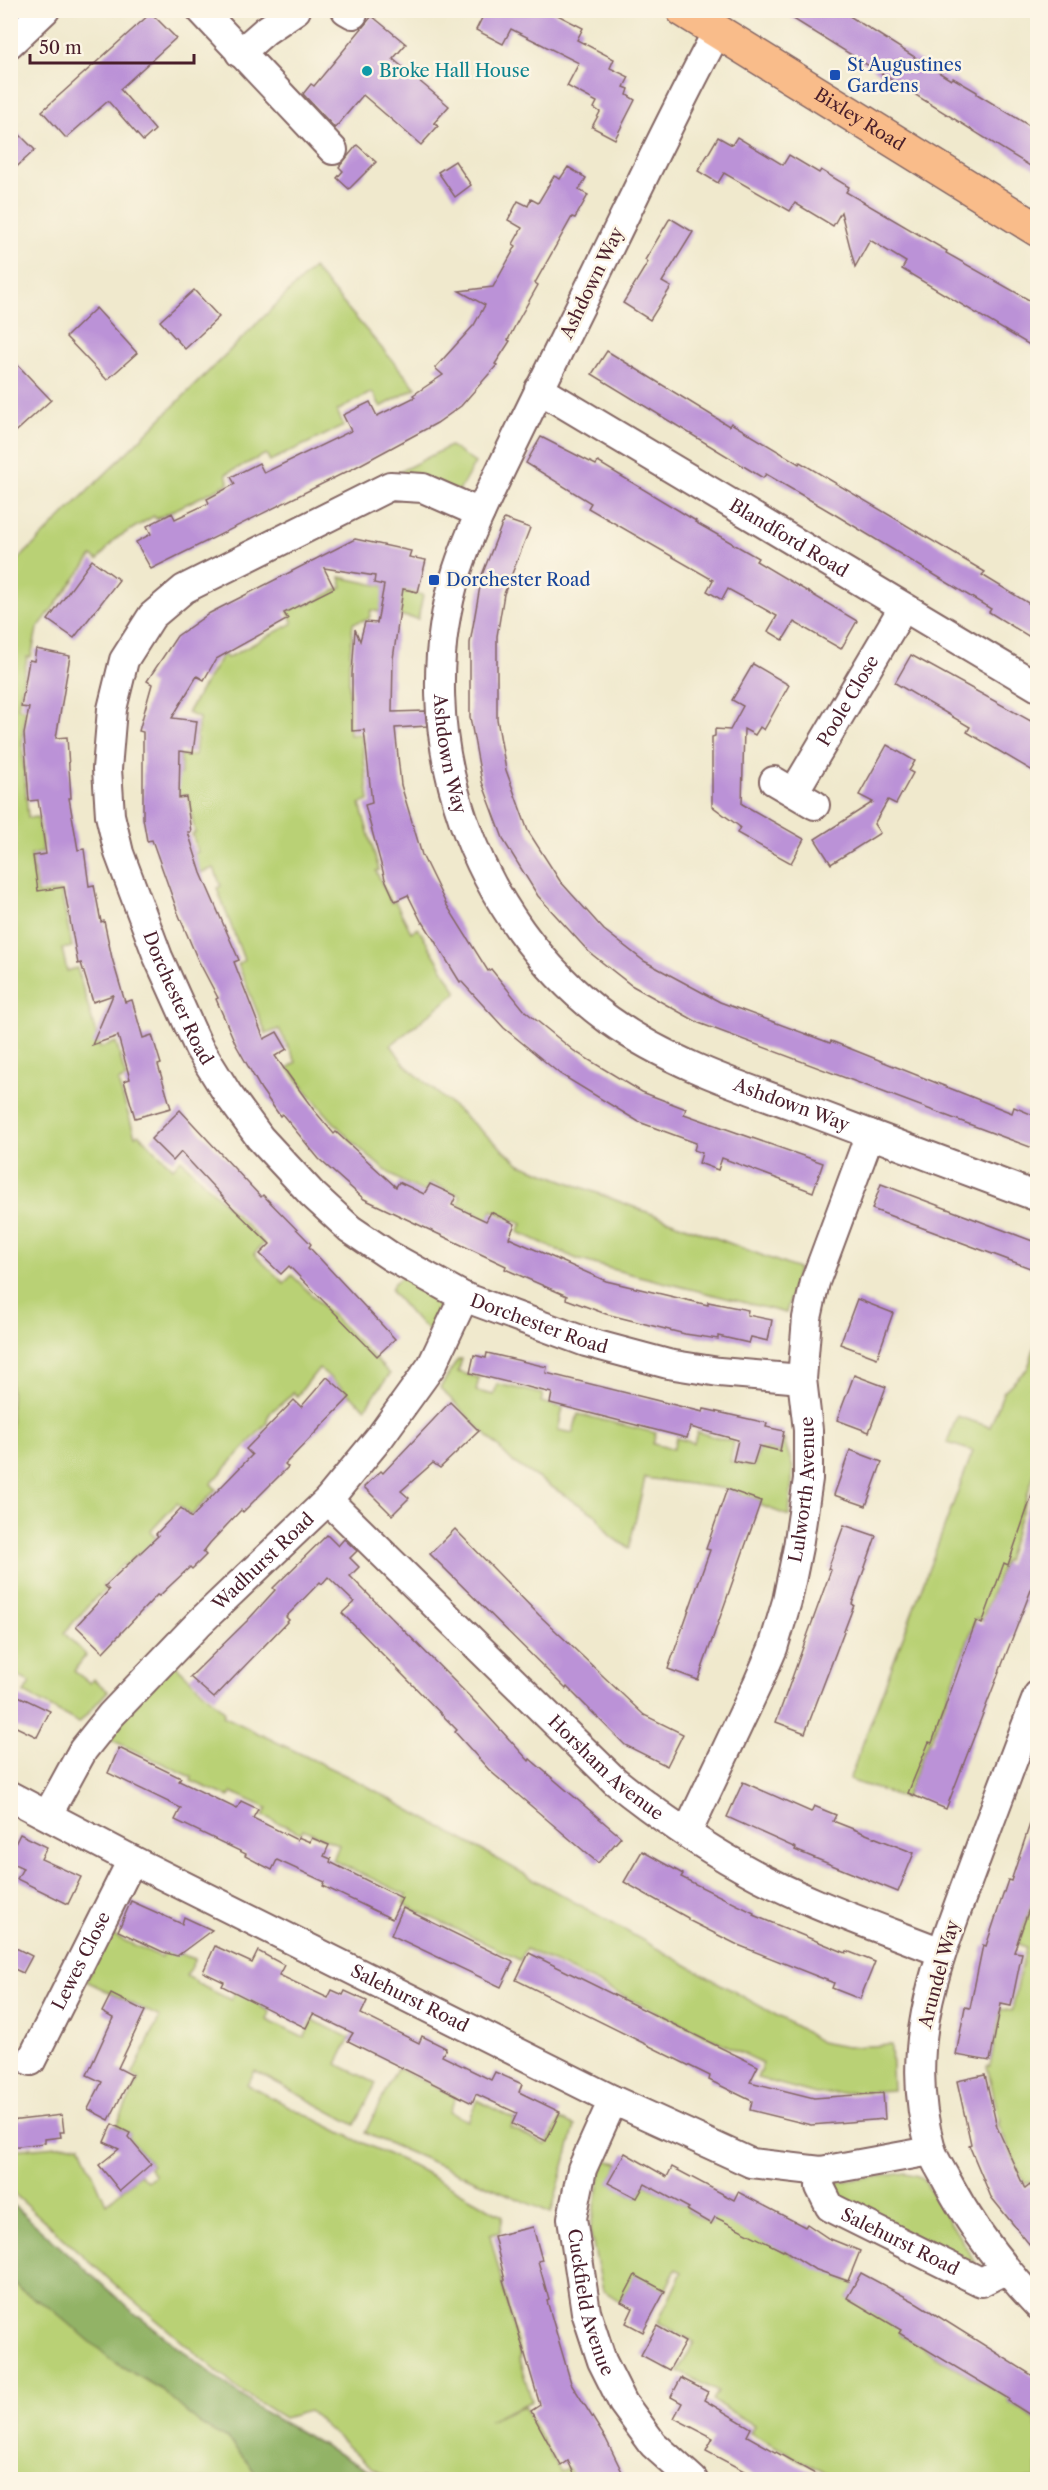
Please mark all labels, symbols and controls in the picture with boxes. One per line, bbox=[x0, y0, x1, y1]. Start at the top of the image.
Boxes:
scale bar bbox=[30, 27, 194, 65]
text: 50 m bbox=[39, 37, 82, 59]
place label: St Augustines Gardens bbox=[847, 54, 962, 97]
place label: Broke Hall House bbox=[379, 60, 530, 82]
marker: Broke Hall House bbox=[360, 64, 374, 78]
marker: St Augustines Gardens bbox=[828, 68, 842, 82]
street label: Bixley Road bbox=[810, 83, 909, 156]
street label: Ashdown Way bbox=[555, 223, 629, 343]
street label: Blandford Road bbox=[725, 494, 852, 582]
place label: Dorchester Road bbox=[446, 569, 591, 591]
marker: Dorchester Road bbox=[427, 573, 441, 587]
street label: Poole Close bbox=[813, 651, 883, 750]
street label: Ashdown Way bbox=[429, 692, 472, 817]
street label: Dorchester Road bbox=[138, 928, 218, 1069]
street label: Ashdown Way bbox=[730, 1073, 853, 1137]
street label: Dorchester Road bbox=[467, 1289, 610, 1358]
street label: Lulworth Avenue bbox=[784, 1415, 819, 1565]
street label: Wadhurst Road bbox=[207, 1508, 319, 1616]
street label: Horsham Avenue bbox=[544, 1711, 668, 1825]
street label: Lewes Close bbox=[47, 1908, 115, 2014]
street label: Arundel Way bbox=[914, 1917, 964, 2031]
street label: Salehurst Road bbox=[347, 1960, 472, 2037]
street label: Salehurst Road bbox=[837, 2203, 963, 2280]
street label: Cuckfield Avenue bbox=[563, 2227, 619, 2379]

